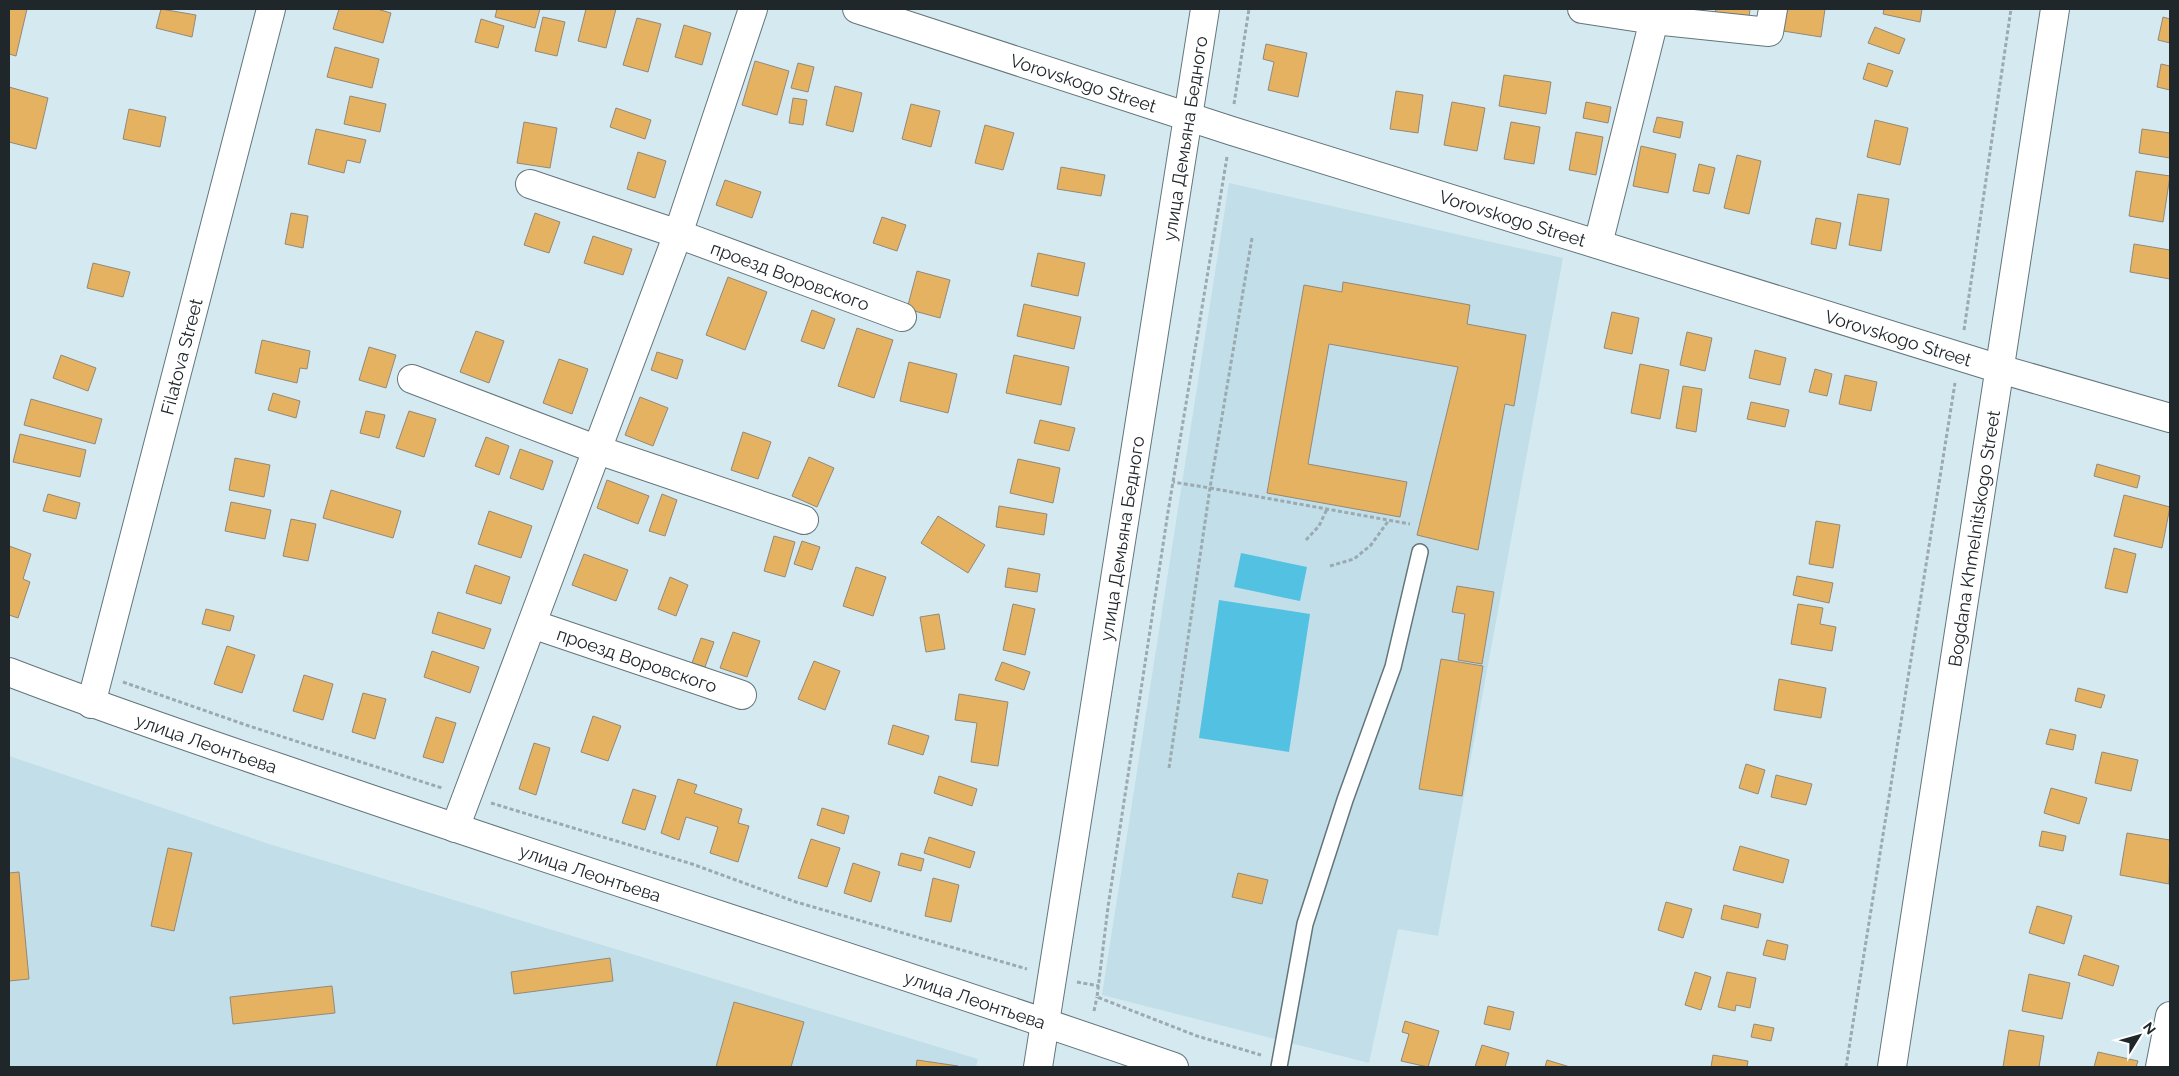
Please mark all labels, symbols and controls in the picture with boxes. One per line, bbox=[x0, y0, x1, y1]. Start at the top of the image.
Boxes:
street label: улица Демьяна Бедного bbox=[1158, 34, 1211, 243]
street label: Vorovskogo Street bbox=[1008, 49, 1159, 116]
street label: Vorovskogo Street bbox=[1437, 185, 1588, 251]
street label: проезд Воровского bbox=[708, 237, 873, 315]
street label: Filatova Street bbox=[156, 296, 206, 417]
street label: Vorovskogo Street bbox=[1822, 305, 1974, 370]
street label: Bogdana Khmelnitskogo Street bbox=[1943, 409, 2004, 668]
street label: улица Демьяна Бедного bbox=[1095, 434, 1148, 643]
street label: проезд Воровского bbox=[554, 623, 720, 696]
street label: улица Леонтьева bbox=[133, 709, 280, 777]
street label: улица Леонтьева bbox=[517, 839, 664, 906]
street label: улица Леонтьева bbox=[902, 966, 1048, 1033]
north arrow bbox=[2114, 1011, 2164, 1061]
text: N bbox=[2140, 1019, 2159, 1037]

